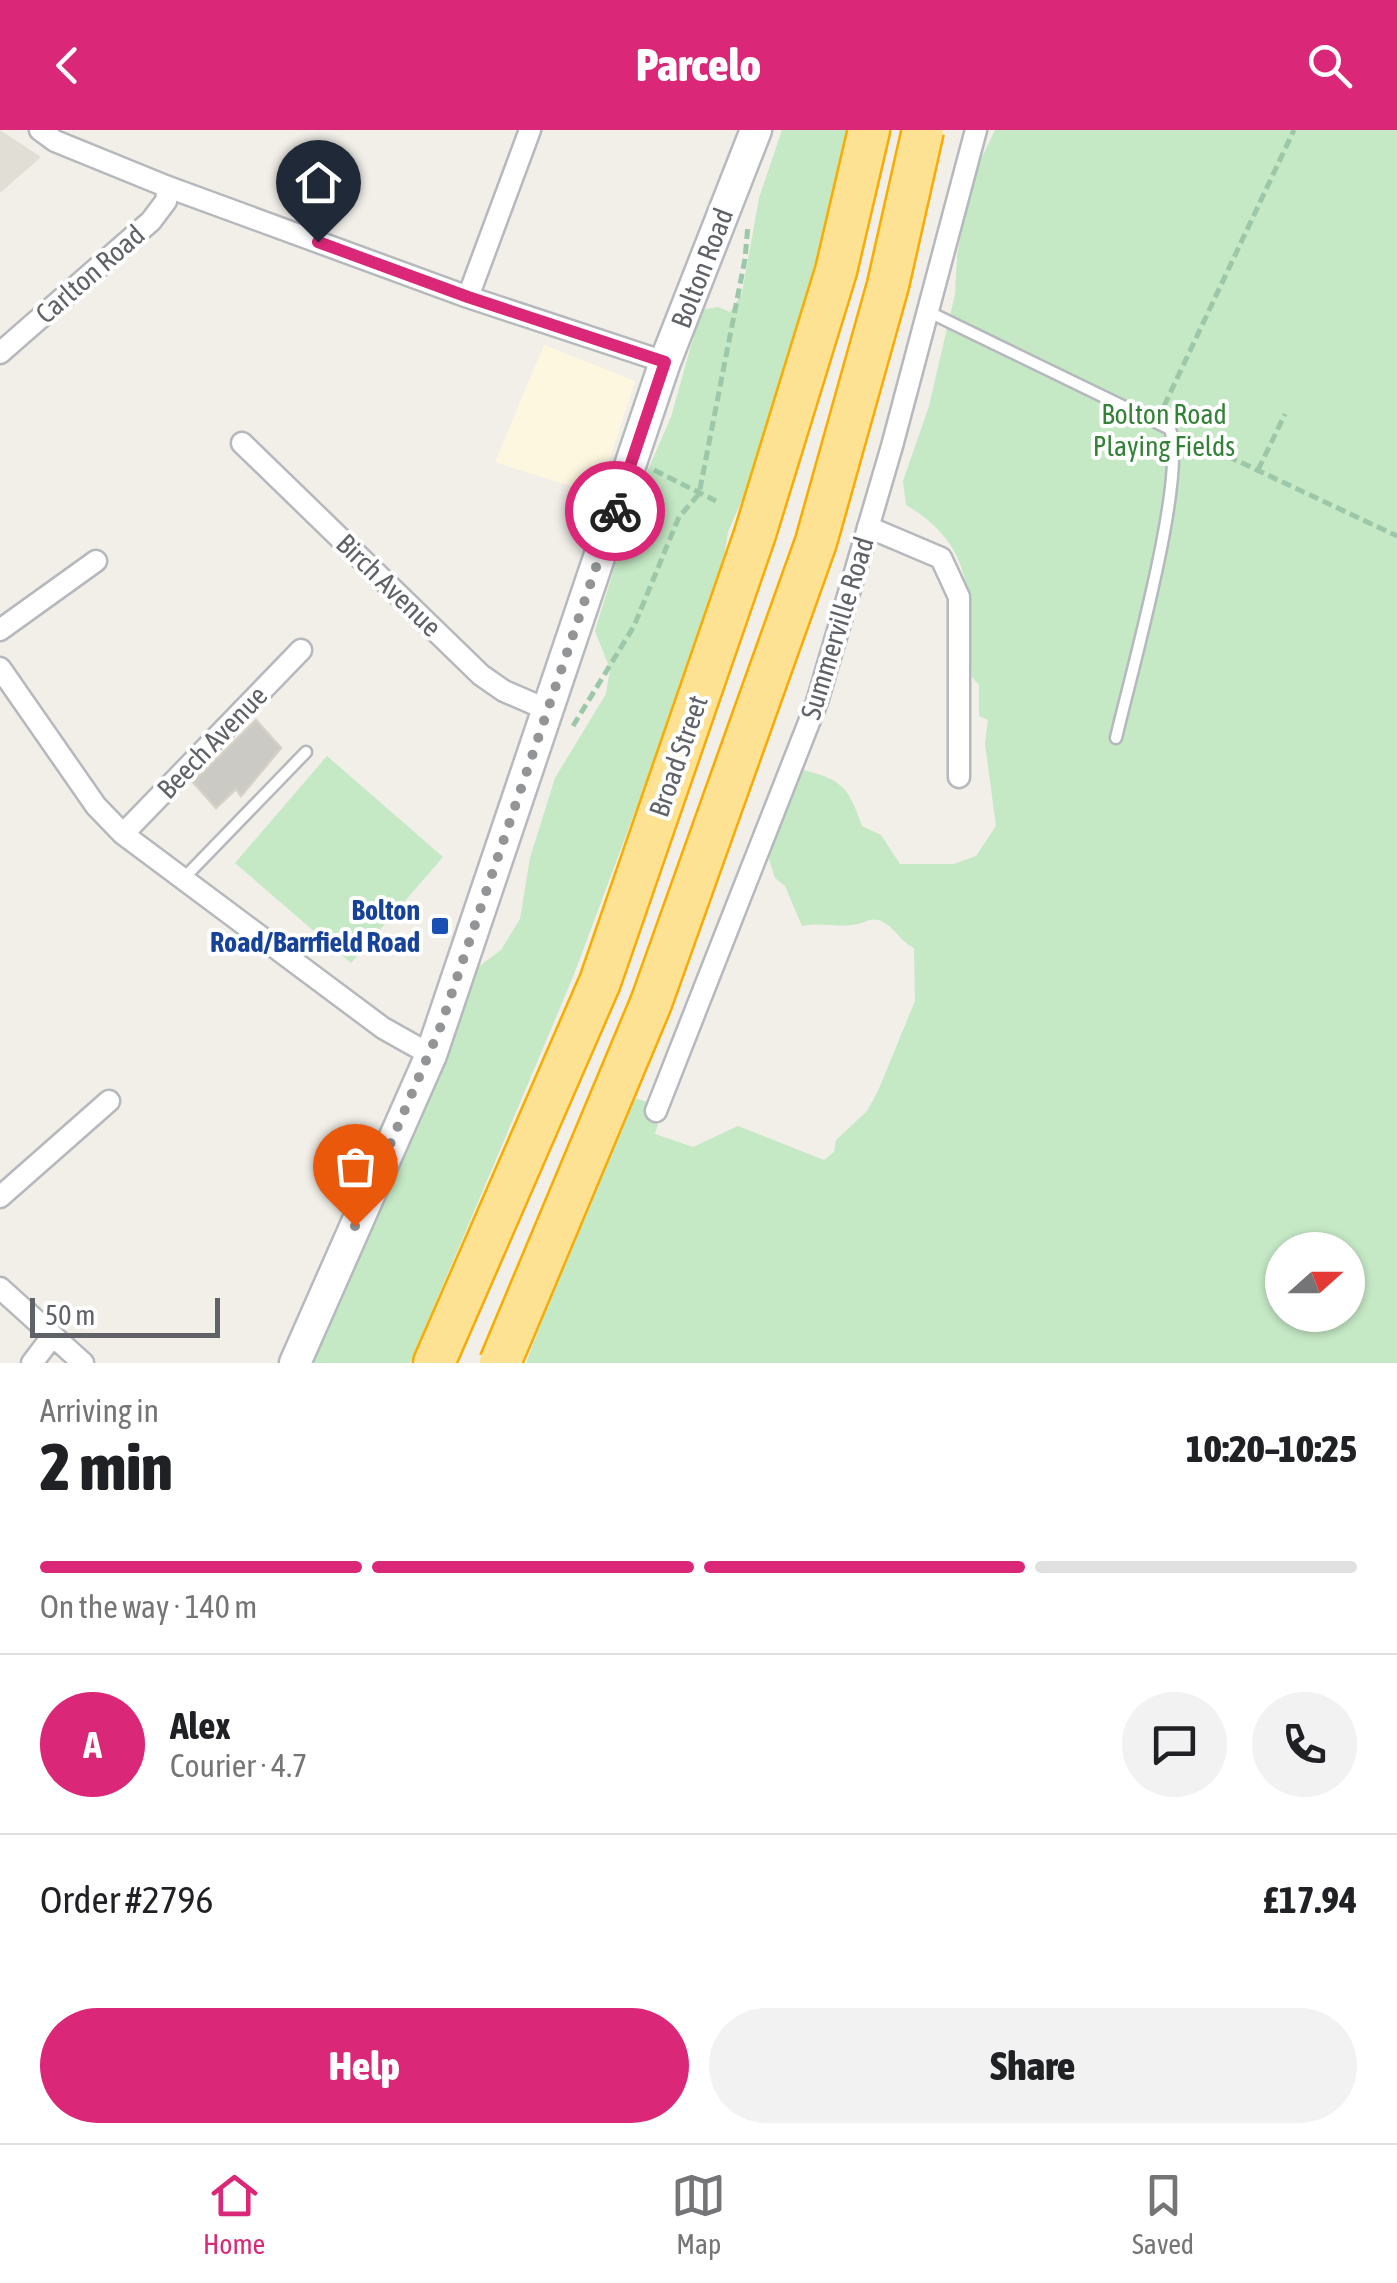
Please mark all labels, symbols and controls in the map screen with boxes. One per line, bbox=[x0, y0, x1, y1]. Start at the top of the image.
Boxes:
icon: back bbox=[40, 38, 95, 93]
icon: search bbox=[1302, 38, 1357, 93]
text: Parcelo bbox=[636, 39, 761, 91]
pin bbox=[276, 140, 361, 243]
icon: home bbox=[291, 155, 346, 210]
street label: Bolton Road bbox=[665, 204, 739, 332]
street label: Carlton Road bbox=[29, 218, 151, 330]
park label: Bolton Road Playing Fields bbox=[1093, 398, 1235, 462]
courier bbox=[565, 461, 665, 561]
icon: bike bbox=[588, 484, 643, 539]
street label: Birch Avenue bbox=[330, 527, 448, 643]
street label: Summerville Road bbox=[794, 533, 880, 723]
street label: Beech Avenue bbox=[151, 679, 273, 805]
street label: Broad Street bbox=[642, 691, 714, 821]
place label: Bolton Road/Barrfield Road bbox=[210, 894, 420, 958]
marker: Bolton Road/Barrfield Road bbox=[429, 915, 451, 937]
pin bbox=[313, 1124, 398, 1227]
icon: bag bbox=[328, 1139, 383, 1194]
north arrow bbox=[1265, 1232, 1365, 1332]
map controls bbox=[1265, 1232, 1365, 1332]
scale bar bbox=[30, 1293, 220, 1338]
text: 50 m bbox=[45, 1299, 95, 1331]
text: Arriving in bbox=[40, 1392, 159, 1429]
text: 10:20–10:25 bbox=[1186, 1427, 1357, 1470]
text: 2 min bbox=[40, 1429, 173, 1504]
text: On the way · 140 m bbox=[40, 1588, 257, 1625]
button: chat bbox=[1122, 1692, 1227, 1797]
button: phone bbox=[1252, 1692, 1357, 1797]
text: Alex bbox=[170, 1704, 231, 1747]
text: A bbox=[83, 1723, 102, 1766]
text: Courier · 4.7 bbox=[170, 1747, 307, 1784]
text: Order #2796 bbox=[40, 1878, 213, 1921]
text: £17.94 bbox=[1263, 1878, 1357, 1921]
button: Help bbox=[40, 2008, 689, 2123]
button: Share bbox=[709, 2008, 1357, 2123]
tab: Home bbox=[203, 2168, 265, 2260]
tab: Map bbox=[671, 2168, 726, 2260]
tab: Saved bbox=[1132, 2168, 1194, 2260]

